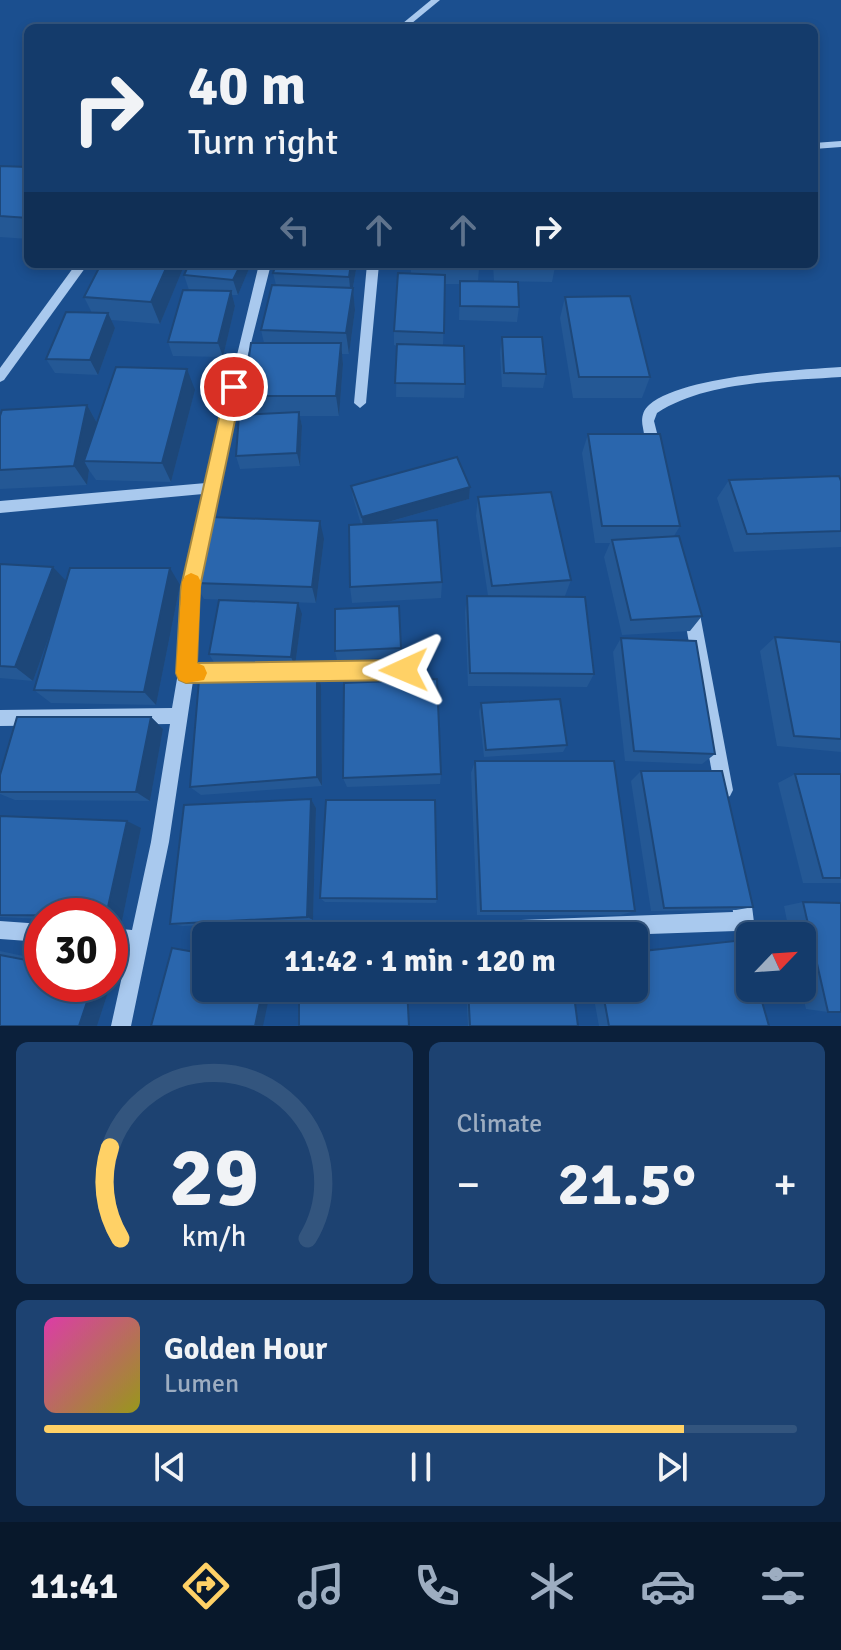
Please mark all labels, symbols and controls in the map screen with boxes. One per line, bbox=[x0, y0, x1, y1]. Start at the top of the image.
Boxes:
text: 40 m bbox=[188, 51, 306, 120]
icon: right bbox=[56, 56, 160, 160]
text: Turn right bbox=[188, 120, 338, 165]
icon: left bbox=[273, 208, 317, 252]
icon: ahead bbox=[357, 208, 401, 252]
icon: ahead bbox=[441, 208, 485, 252]
icon: right bbox=[525, 208, 569, 252]
pin bbox=[200, 353, 268, 421]
icon: arrive bbox=[212, 365, 256, 409]
position arrow bbox=[362, 628, 446, 712]
speed limit sign: 30 bbox=[24, 898, 128, 1002]
north arrow bbox=[736, 922, 816, 1002]
map controls bbox=[736, 922, 816, 1002]
text: 11:42 · 1 min · 120 m bbox=[284, 943, 556, 980]
text: Climate bbox=[457, 1108, 542, 1140]
text: 29 bbox=[169, 1127, 259, 1229]
text: 21.5° bbox=[558, 1148, 696, 1222]
text: − bbox=[457, 1158, 480, 1212]
text: + bbox=[773, 1158, 797, 1212]
text: km/h bbox=[182, 1219, 247, 1254]
text: Golden Hour bbox=[164, 1331, 327, 1368]
text: Lumen bbox=[164, 1368, 239, 1400]
icon: previous bbox=[148, 1445, 192, 1489]
icon: pause bbox=[399, 1445, 443, 1489]
icon: next bbox=[650, 1445, 694, 1489]
icon: directions bbox=[178, 1558, 234, 1614]
icon: music bbox=[293, 1558, 349, 1614]
icon: phone bbox=[409, 1558, 465, 1614]
icon: climate bbox=[524, 1558, 580, 1614]
icon: car bbox=[640, 1558, 696, 1614]
icon: filters bbox=[755, 1558, 811, 1614]
text: 11:41 bbox=[30, 1564, 118, 1609]

